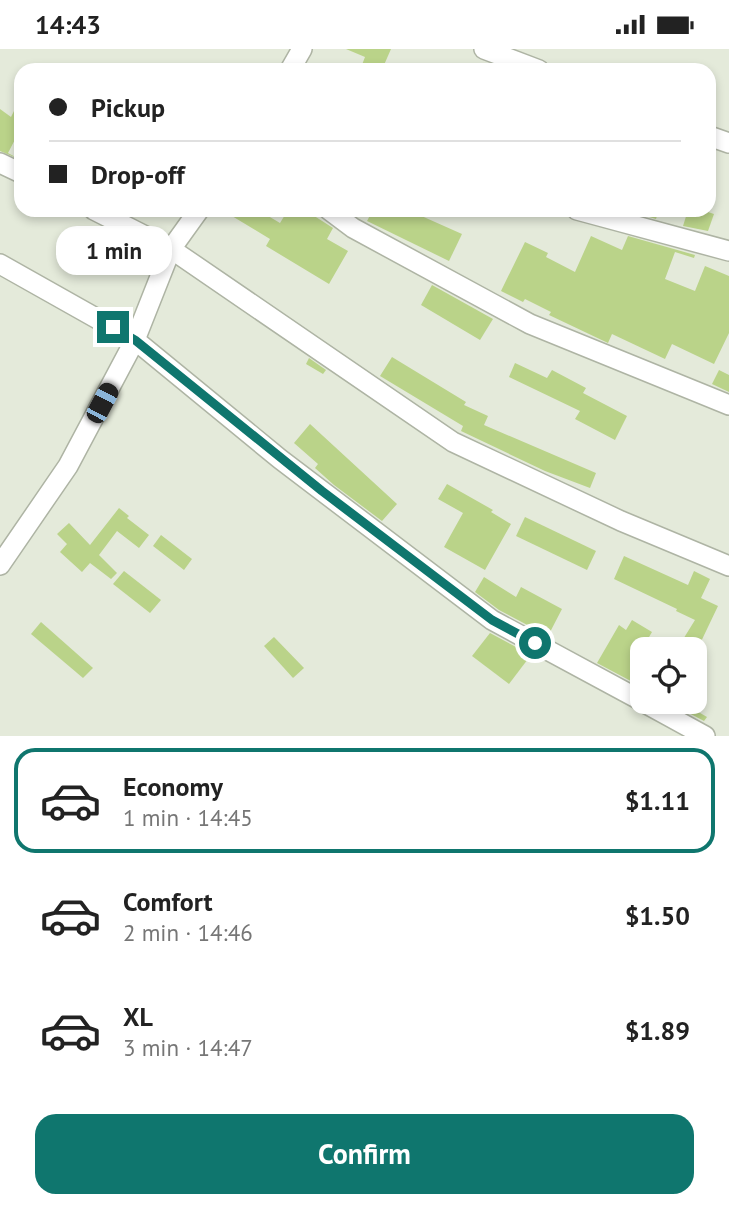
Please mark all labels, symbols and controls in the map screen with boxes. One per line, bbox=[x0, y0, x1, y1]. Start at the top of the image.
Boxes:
text: 14:43 bbox=[35, 8, 101, 41]
text: Pickup bbox=[91, 91, 165, 124]
text: Drop-off bbox=[91, 158, 185, 191]
callout: 1 min bbox=[55, 225, 171, 275]
text: 1 min bbox=[86, 236, 142, 265]
route end bbox=[97, 311, 129, 343]
car bbox=[83, 380, 122, 426]
route start bbox=[519, 627, 551, 659]
map controls bbox=[630, 637, 707, 714]
button: locate bbox=[630, 637, 707, 714]
icon: car bbox=[39, 769, 102, 832]
text: Economy bbox=[123, 770, 223, 803]
text: $1.11 bbox=[625, 784, 690, 817]
text: 1 min · 14:45 bbox=[123, 803, 253, 832]
icon: car bbox=[39, 884, 102, 947]
text: Comfort bbox=[123, 885, 213, 918]
text: $1.50 bbox=[625, 899, 690, 932]
text: 2 min · 14:46 bbox=[123, 918, 253, 947]
icon: car bbox=[39, 999, 102, 1062]
text: XL bbox=[123, 1000, 153, 1033]
text: $1.89 bbox=[625, 1014, 690, 1047]
text: 3 min · 14:47 bbox=[123, 1033, 253, 1062]
button: Confirm bbox=[35, 1114, 694, 1194]

